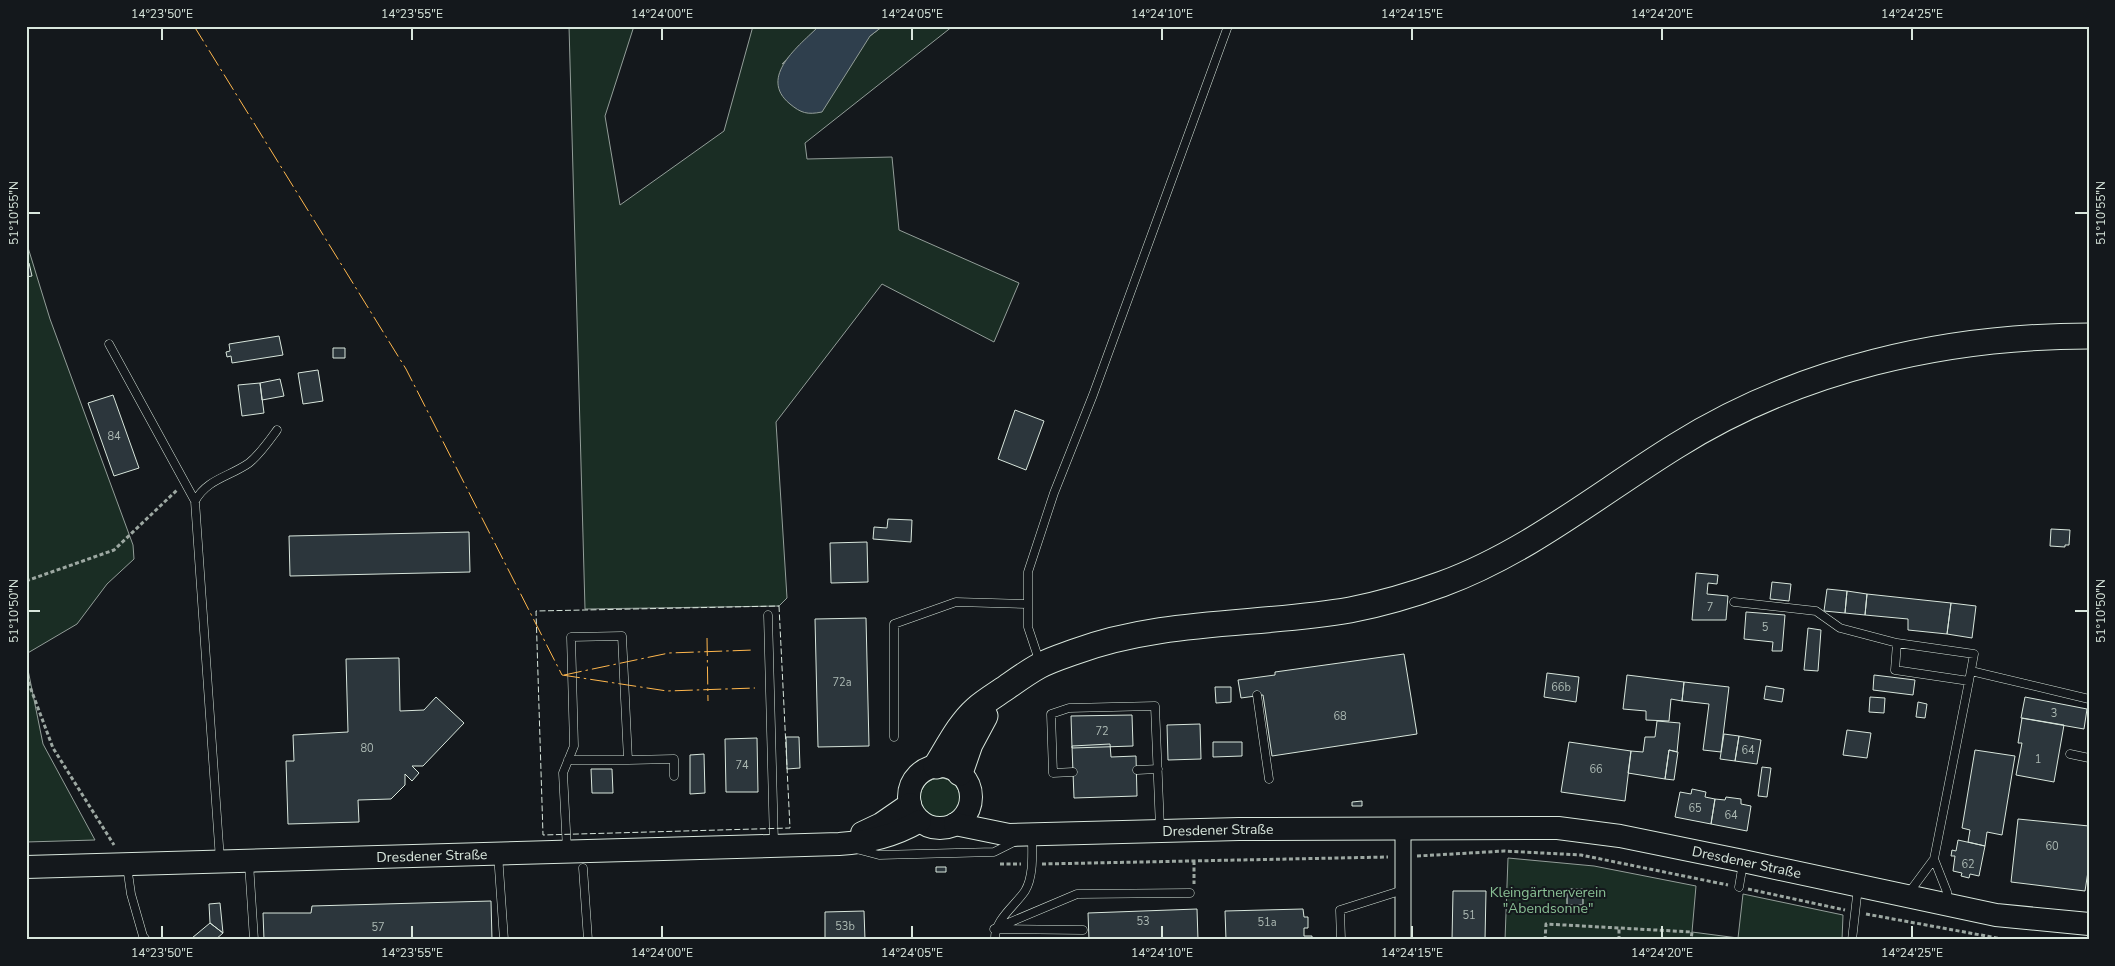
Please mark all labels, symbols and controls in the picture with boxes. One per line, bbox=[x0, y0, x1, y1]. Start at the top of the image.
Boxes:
text: 14°23'50"E bbox=[131, 6, 193, 22]
text: 14°23'55"E bbox=[381, 6, 443, 22]
text: 14°24'00"E bbox=[631, 6, 693, 22]
text: 14°24'05"E bbox=[881, 6, 943, 22]
text: 14°24'10"E bbox=[1131, 6, 1193, 22]
text: 14°24'15"E bbox=[1381, 6, 1443, 22]
text: 14°24'20"E bbox=[1631, 6, 1693, 22]
text: 14°24'25"E bbox=[1881, 6, 1943, 22]
text: 51°10'55"N bbox=[6, 181, 22, 245]
text: 51°10'55"N bbox=[2093, 181, 2109, 245]
house number: 84 bbox=[107, 429, 121, 444]
text: 51°10'50"N bbox=[6, 579, 22, 643]
text: 51°10'50"N bbox=[2093, 579, 2109, 643]
house number: 7 bbox=[1707, 600, 1713, 615]
house number: 5 bbox=[1762, 620, 1769, 635]
house number: 72a bbox=[832, 675, 852, 690]
house number: 66b bbox=[1551, 680, 1571, 695]
house number: 3 bbox=[2051, 706, 2057, 721]
house number: 68 bbox=[1333, 709, 1347, 724]
house number: 72 bbox=[1095, 724, 1109, 739]
house number: 80 bbox=[360, 741, 374, 756]
house number: 64 bbox=[1741, 743, 1755, 758]
house number: 1 bbox=[2035, 752, 2041, 767]
house number: 74 bbox=[735, 758, 749, 773]
house number: 66 bbox=[1589, 762, 1603, 777]
house number: 65 bbox=[1688, 801, 1702, 816]
house number: 64 bbox=[1724, 808, 1738, 823]
street label: Dresdener Straße bbox=[1162, 820, 1273, 841]
house number: 60 bbox=[2045, 839, 2059, 854]
street label: Dresdener Straße bbox=[1690, 842, 1803, 883]
street label: Dresdener Straße bbox=[376, 845, 488, 867]
house number: 62 bbox=[1961, 857, 1975, 872]
park label: Kleingärtnerverein "Abendsonne" bbox=[1490, 883, 1606, 918]
house number: 51 bbox=[1462, 908, 1476, 923]
house number: 53 bbox=[1136, 914, 1150, 929]
house number: 51a bbox=[1257, 915, 1277, 930]
house number: 53b bbox=[835, 919, 855, 934]
house number: 57 bbox=[371, 920, 385, 935]
text: 14°23'50"E bbox=[131, 945, 193, 961]
text: 14°23'55"E bbox=[381, 945, 443, 961]
text: 14°24'00"E bbox=[631, 945, 693, 961]
text: 14°24'05"E bbox=[881, 945, 943, 961]
text: 14°24'10"E bbox=[1131, 945, 1193, 961]
text: 14°24'15"E bbox=[1381, 945, 1443, 961]
text: 14°24'20"E bbox=[1631, 945, 1693, 961]
text: 14°24'25"E bbox=[1881, 945, 1943, 961]

